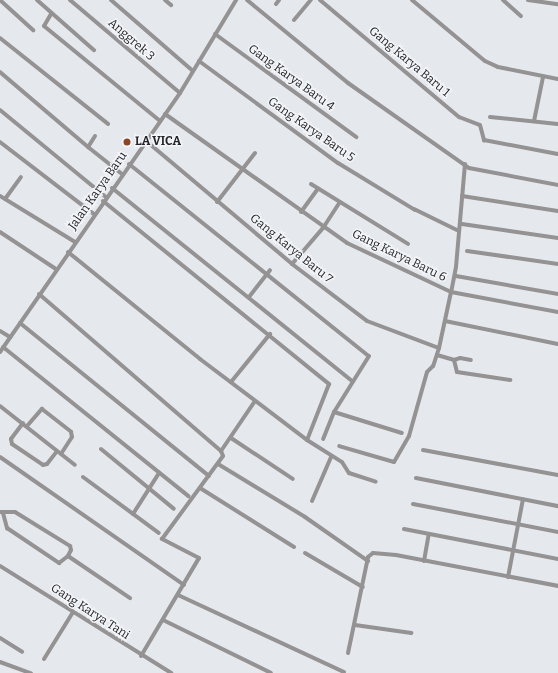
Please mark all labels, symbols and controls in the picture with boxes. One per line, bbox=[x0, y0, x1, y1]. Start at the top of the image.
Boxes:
street label: Anggrek 3 bbox=[105, 16, 157, 64]
street label: Gang Karya Baru 1 bbox=[366, 24, 452, 100]
street label: Gang Karya Baru 4 bbox=[245, 42, 337, 114]
street label: Gang Karya Baru 5 bbox=[265, 95, 357, 165]
place label: LA VICA bbox=[135, 135, 181, 149]
marker: LA VICA bbox=[122, 137, 132, 147]
street label: Jalan Karya Baru bbox=[66, 149, 130, 233]
street label: Gang Karya Baru 7 bbox=[247, 211, 335, 287]
street label: Gang Karya Baru 6 bbox=[349, 227, 449, 285]
street label: Gang Karya Tani bbox=[48, 581, 132, 643]

